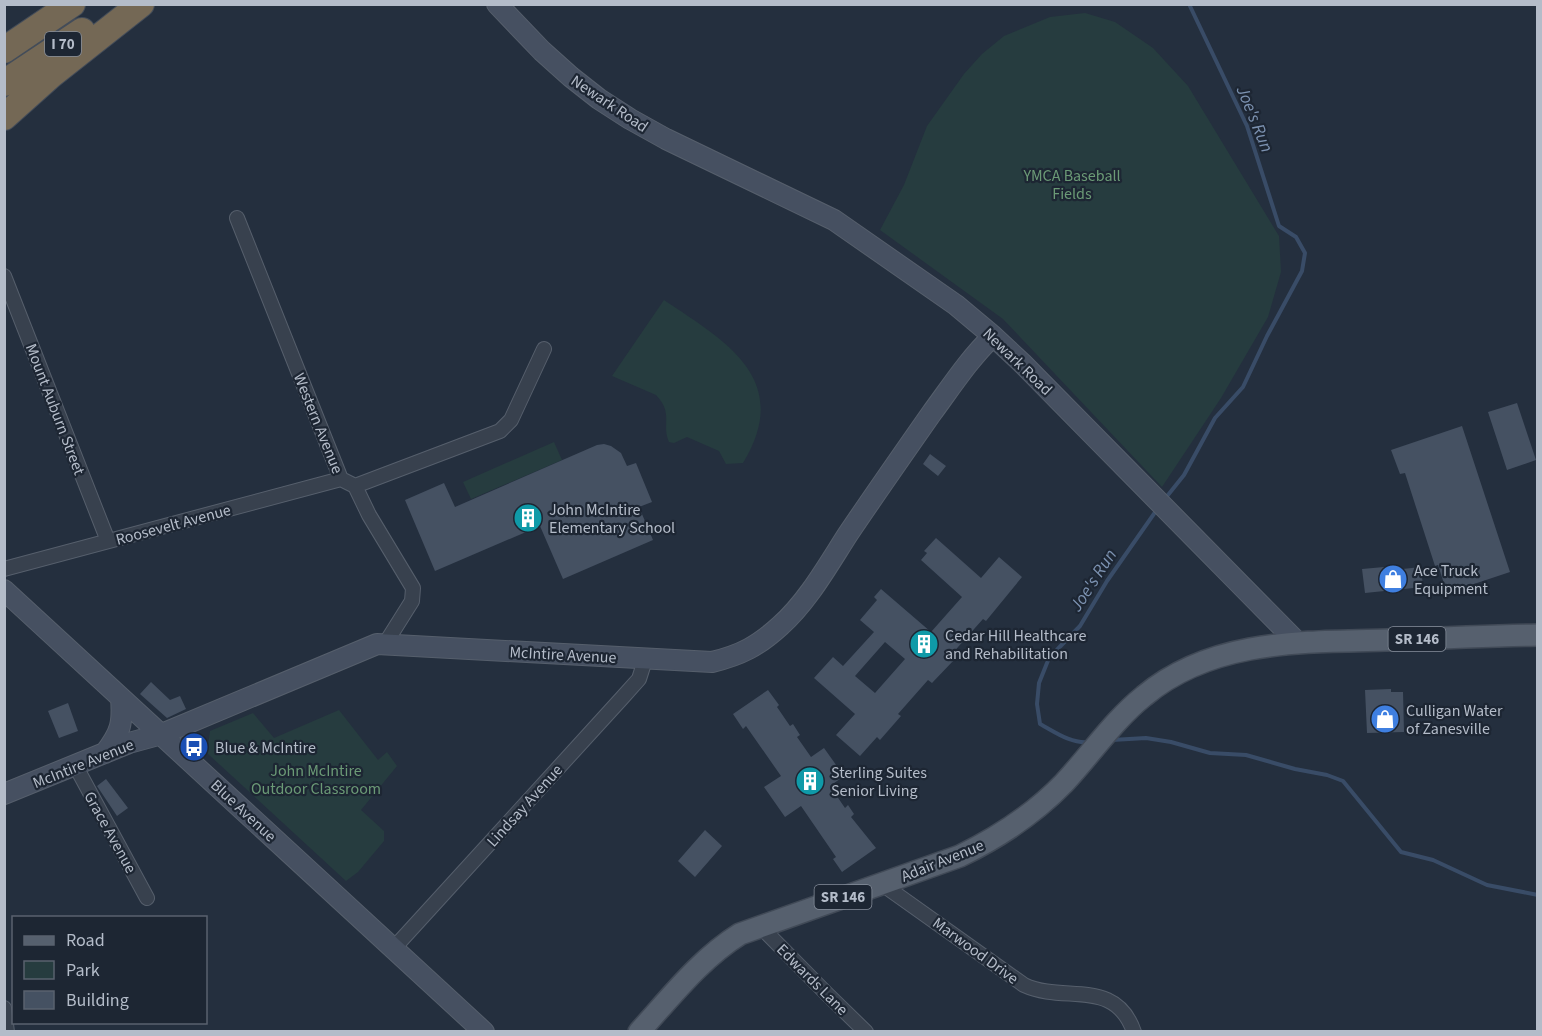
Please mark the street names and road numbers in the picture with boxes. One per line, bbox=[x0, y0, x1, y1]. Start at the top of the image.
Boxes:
road number: I 70 bbox=[45, 32, 81, 56]
street label: Newark Road bbox=[566, 70, 652, 138]
street label: Newark Road bbox=[978, 323, 1057, 400]
street label: Mount Auburn Street bbox=[20, 341, 90, 479]
street label: Western Avenue bbox=[288, 370, 348, 477]
street label: Roosevelt Avenue bbox=[113, 499, 233, 551]
road number: SR 146 bbox=[1388, 627, 1446, 651]
street label: McIntire Avenue bbox=[509, 641, 617, 669]
street label: McIntire Avenue bbox=[30, 734, 137, 794]
street label: Lindsay Avenue bbox=[482, 760, 568, 852]
street label: Blue Avenue bbox=[206, 775, 281, 847]
street label: Grace Avenue bbox=[79, 788, 142, 877]
street label: Adair Avenue bbox=[898, 834, 987, 888]
road number: SR 146 bbox=[814, 885, 872, 909]
street label: Marwood Drive bbox=[928, 912, 1023, 989]
street label: Edwards Lane bbox=[772, 939, 853, 1021]

